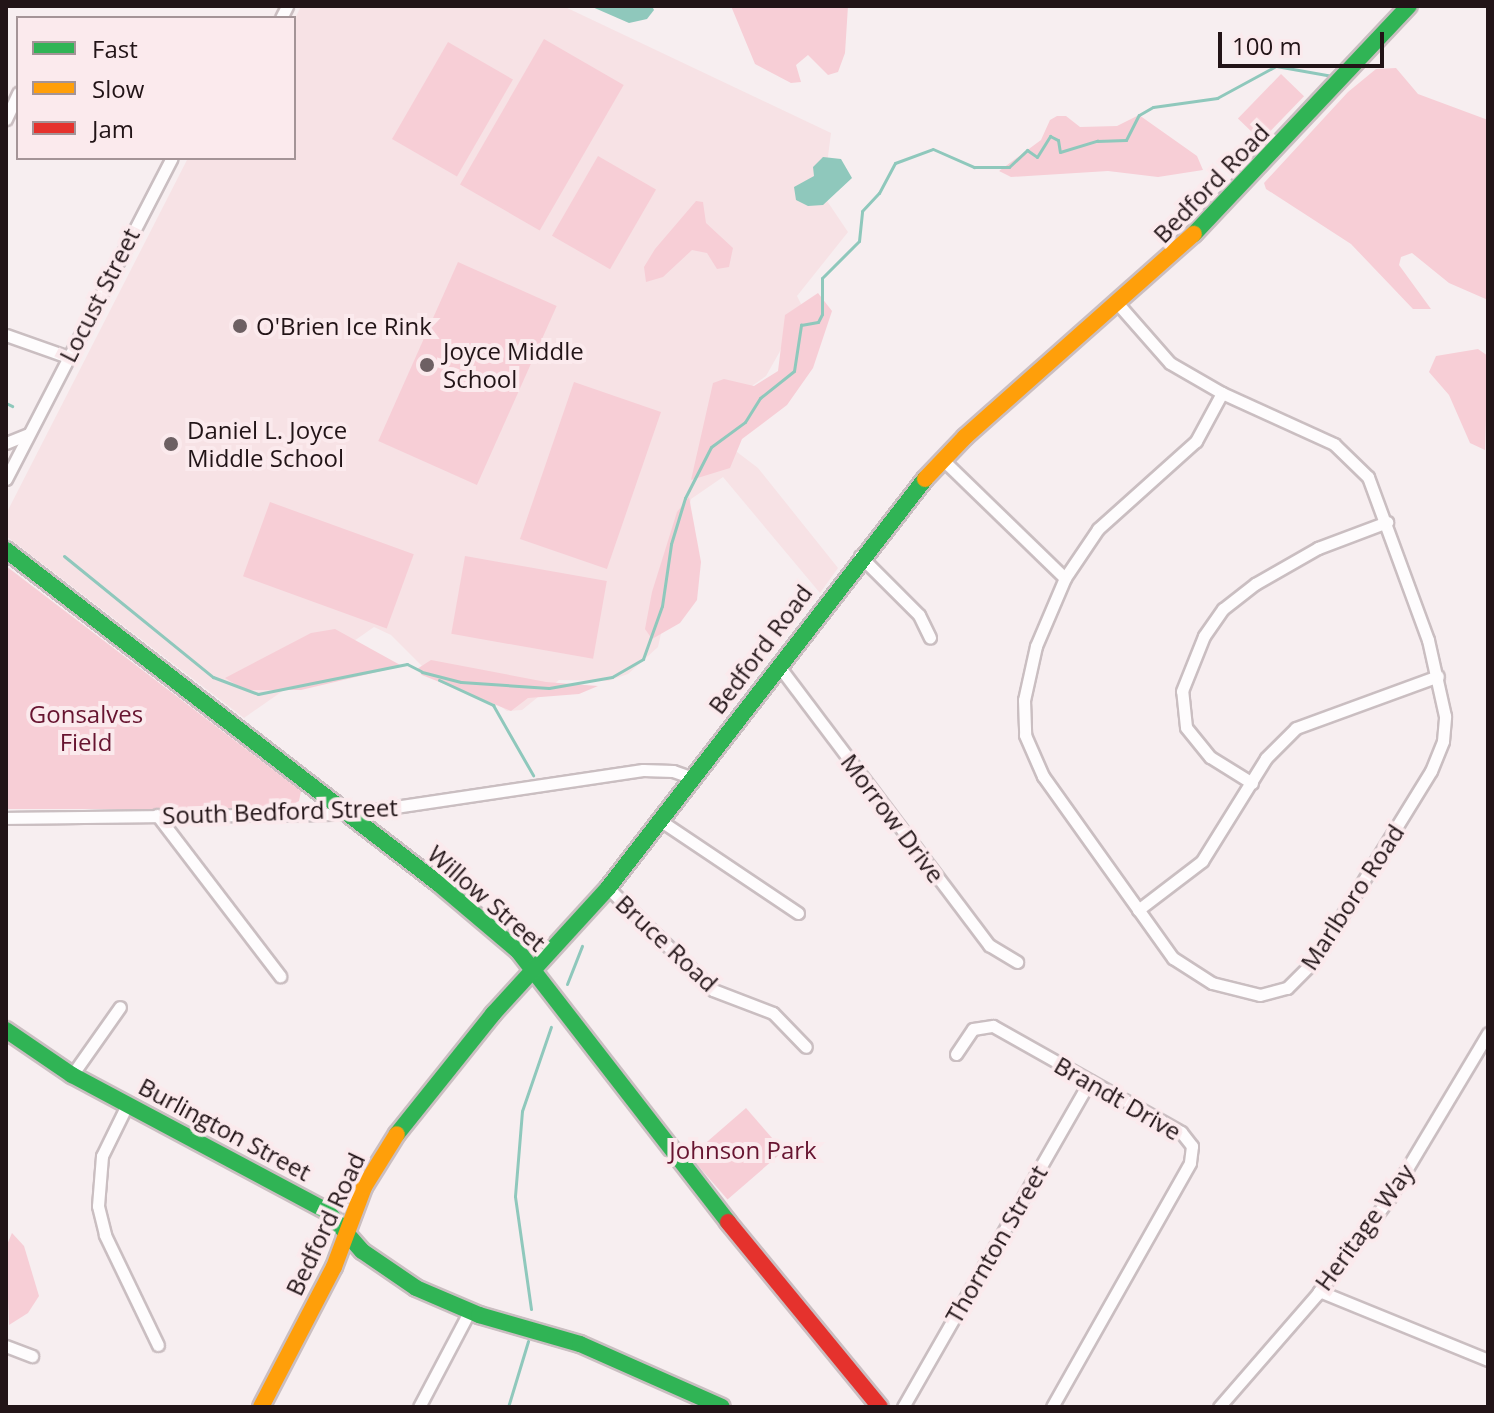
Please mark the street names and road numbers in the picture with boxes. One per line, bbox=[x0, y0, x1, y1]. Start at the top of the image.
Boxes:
street label: Bedford Road bbox=[1147, 118, 1275, 248]
street label: Locust Street bbox=[53, 223, 145, 367]
street label: Bedford Road bbox=[702, 579, 818, 719]
street label: Morrow Drive bbox=[835, 748, 951, 888]
street label: South Bedford Street bbox=[162, 792, 398, 830]
street label: Marlboro Road bbox=[1294, 819, 1410, 975]
street label: Willow Street bbox=[422, 839, 552, 957]
street label: Bruce Road bbox=[610, 889, 724, 997]
street label: Brandt Drive bbox=[1049, 1050, 1187, 1146]
street label: Burlington Street bbox=[134, 1071, 316, 1187]
street label: Bedford Road bbox=[279, 1148, 371, 1300]
street label: Heritage Way bbox=[1309, 1158, 1419, 1296]
street label: Thornton Street bbox=[939, 1160, 1053, 1328]

